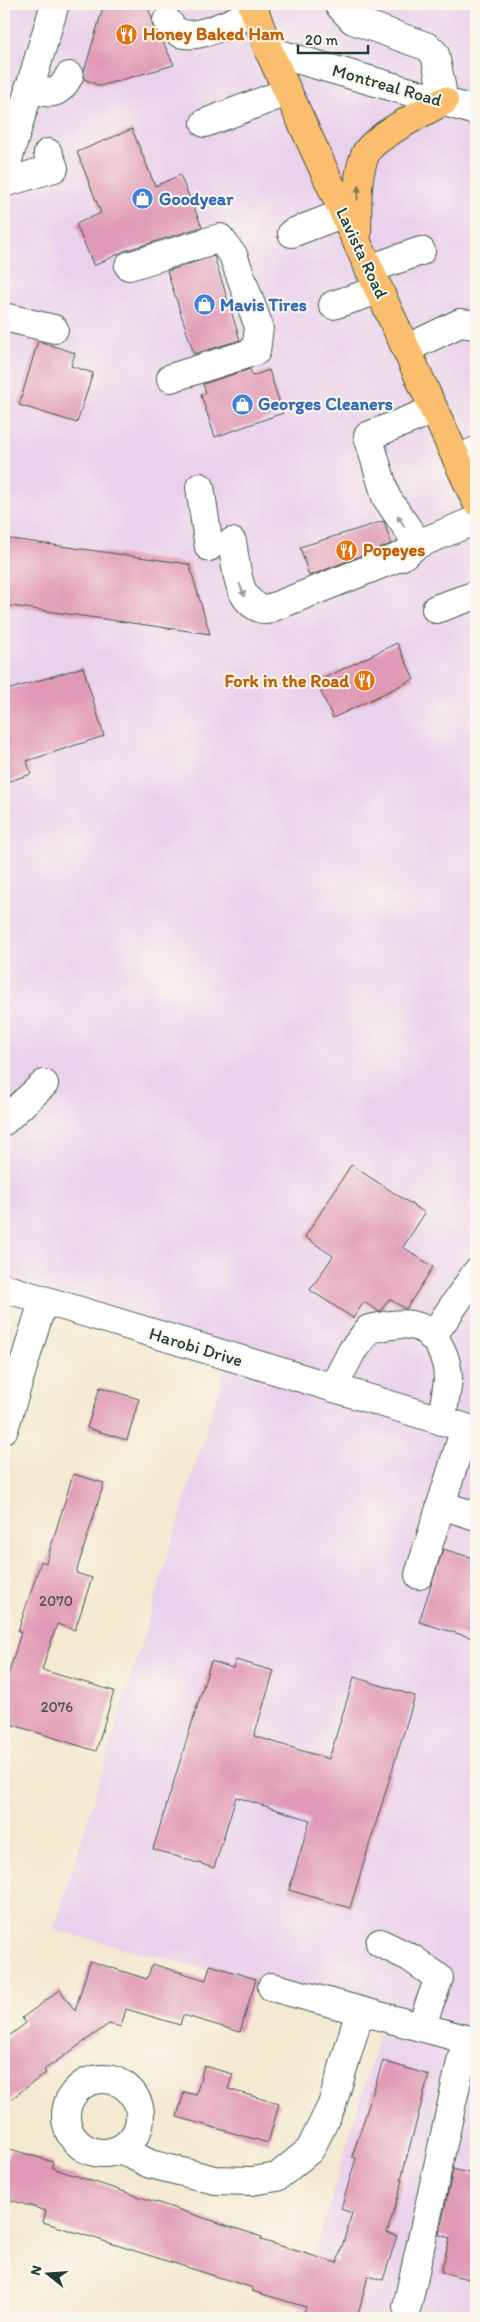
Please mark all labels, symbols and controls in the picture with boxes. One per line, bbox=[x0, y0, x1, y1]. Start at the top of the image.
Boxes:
restaurant icon: Honey Baked Ham bbox=[115, 22, 139, 46]
scale bar bbox=[298, 22, 368, 54]
place label: Honey Baked Ham bbox=[143, 23, 285, 45]
text: 20 m bbox=[305, 31, 339, 49]
street label: Montreal Road bbox=[330, 59, 445, 111]
one-way arrow bbox=[355, 185, 363, 201]
shop icon: Goodyear bbox=[131, 187, 155, 211]
place label: Goodyear bbox=[159, 188, 234, 210]
street label: Lavista Road bbox=[331, 204, 393, 302]
shop icon: Mavis Tires bbox=[192, 293, 216, 317]
place label: Mavis Tires bbox=[220, 294, 307, 316]
shop icon: Georges Cleaners bbox=[230, 392, 254, 416]
place label: Georges Cleaners bbox=[258, 393, 393, 415]
one-way arrow bbox=[396, 514, 406, 527]
restaurant icon: Popeyes bbox=[335, 538, 359, 562]
place label: Popeyes bbox=[363, 539, 425, 561]
one-way arrow bbox=[239, 583, 247, 597]
restaurant icon: Fork in the Road bbox=[353, 669, 377, 693]
place label: Fork in the Road bbox=[225, 670, 349, 692]
street label: Harobi Drive bbox=[147, 1322, 245, 1372]
house number: 2070 bbox=[39, 1592, 73, 1610]
house number: 2076 bbox=[41, 1698, 73, 1716]
north arrow bbox=[22, 2250, 72, 2300]
text: N bbox=[27, 2263, 46, 2277]

